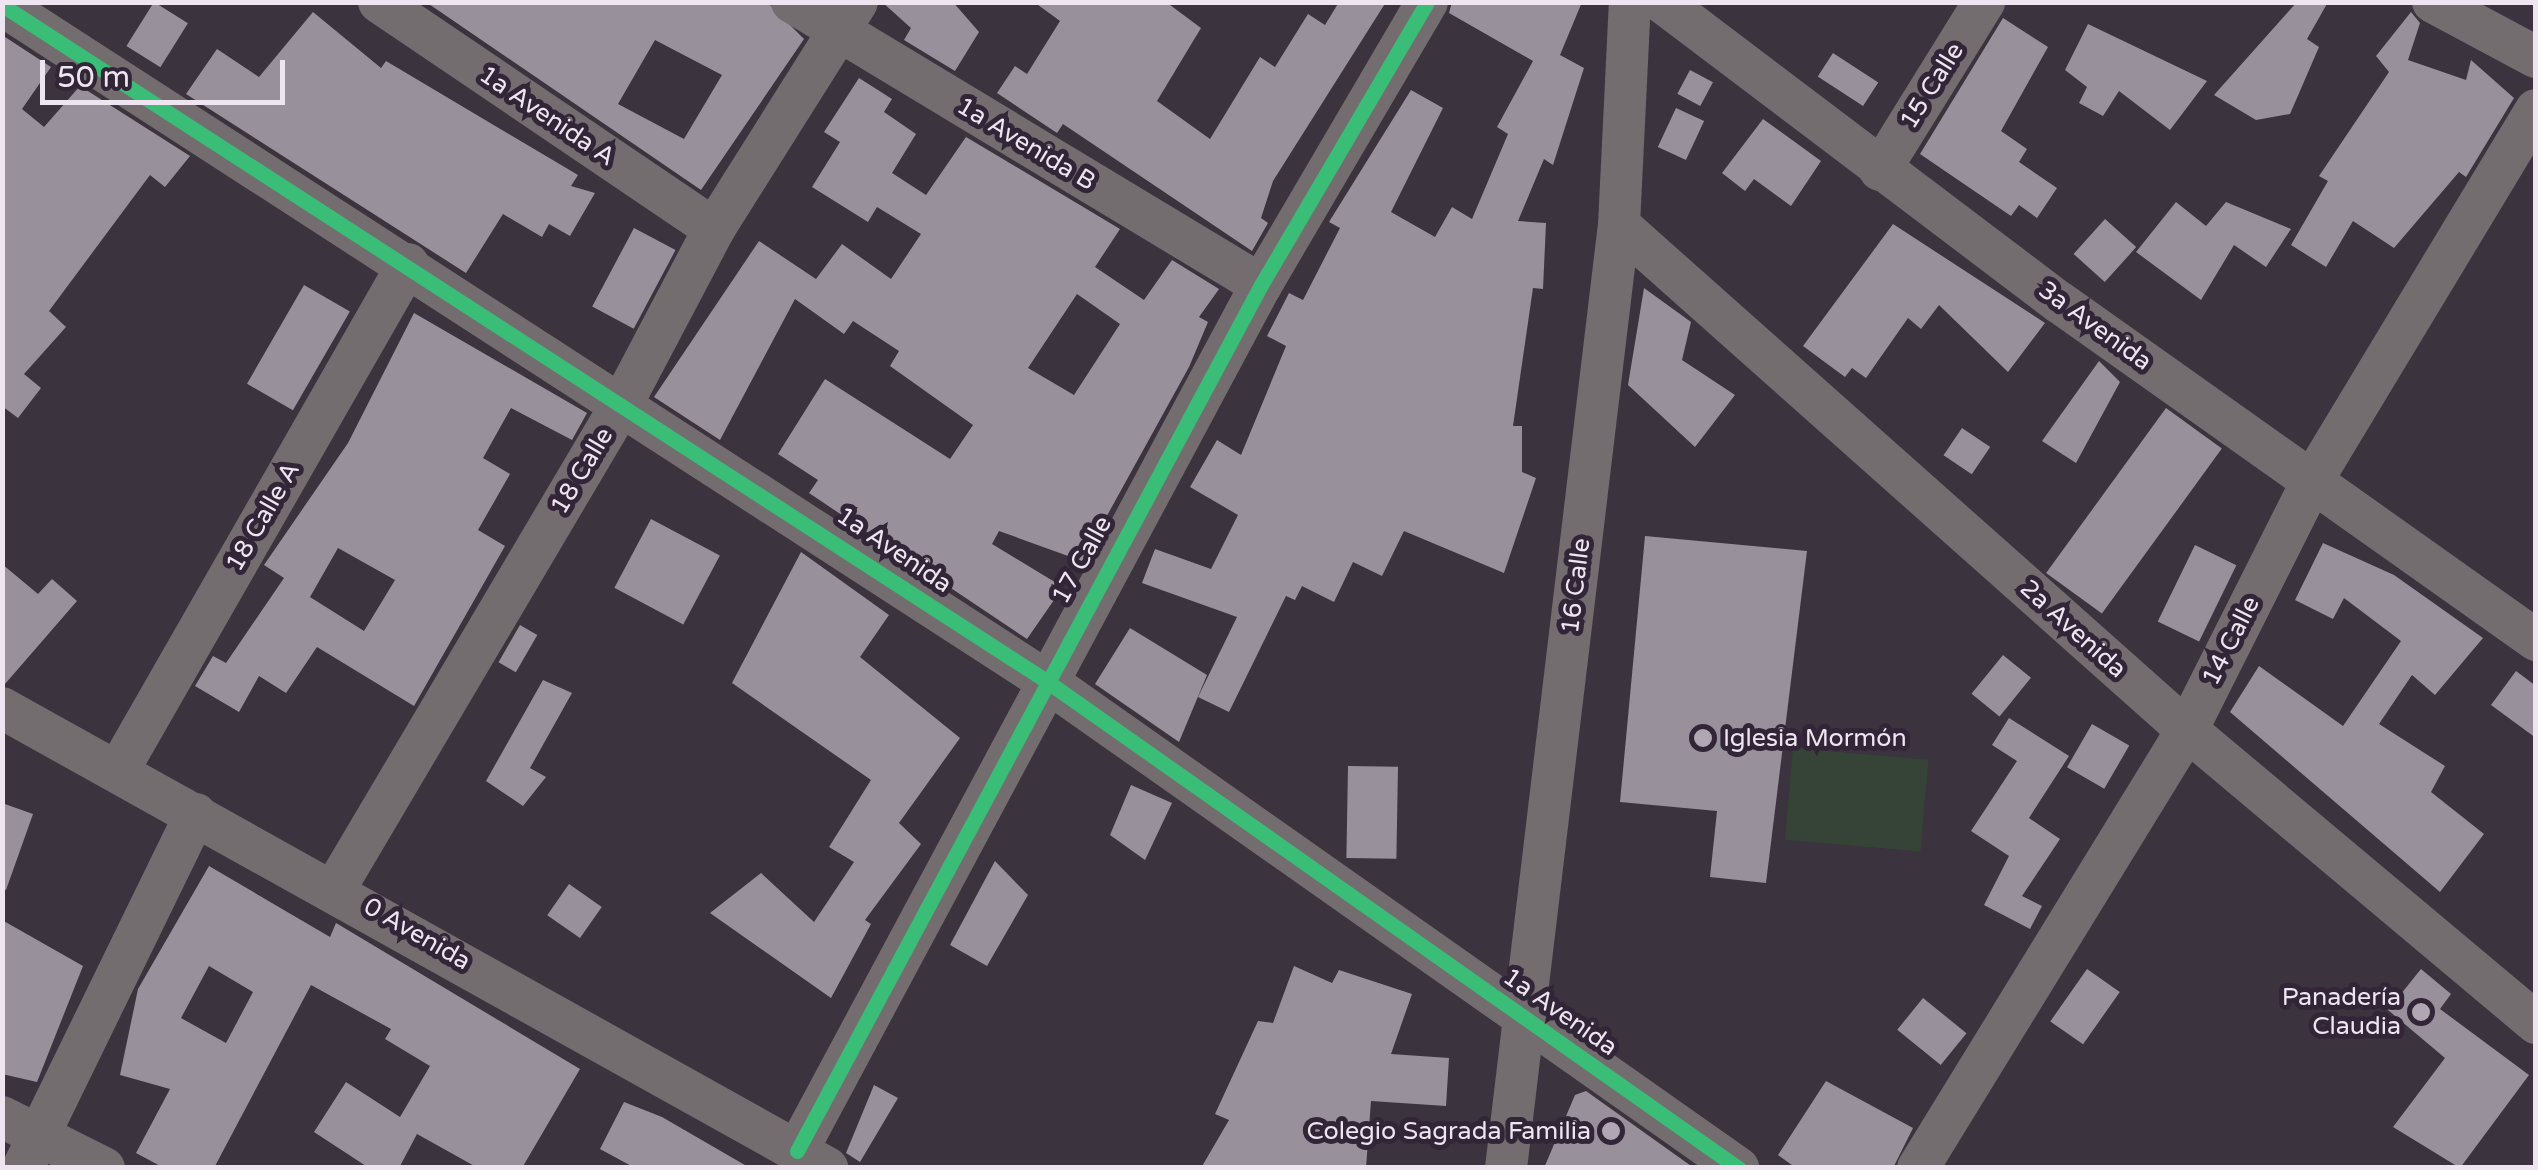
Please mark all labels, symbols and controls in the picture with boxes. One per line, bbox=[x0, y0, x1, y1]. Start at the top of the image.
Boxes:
street label: 15 Calle bbox=[1894, 37, 1970, 135]
scale bar bbox=[45, 40, 290, 102]
text: 50 m bbox=[57, 59, 130, 96]
street label: 1a Avenida A bbox=[473, 59, 621, 173]
street label: 1a Avenida B bbox=[951, 91, 1101, 197]
street label: 3a Avenida bbox=[2033, 275, 2157, 377]
street label: 18 Calle bbox=[544, 422, 620, 520]
street label: 18 Calle A bbox=[220, 457, 306, 577]
street label: 1a Avenida bbox=[831, 501, 957, 599]
street label: 17 Calle bbox=[1046, 511, 1118, 609]
street label: 16 Calle bbox=[1555, 537, 1597, 635]
street label: 2a Avenida bbox=[2014, 574, 2132, 684]
street label: 14 Calle bbox=[2196, 591, 2266, 691]
place label: Iglesia Mormón bbox=[1723, 723, 1907, 753]
marker: Iglesia Mormón bbox=[1692, 727, 1714, 749]
street label: 0 Avenida bbox=[358, 891, 476, 977]
street label: 1a Avenida bbox=[1497, 962, 1623, 1062]
place label: Panadería Claudia bbox=[2282, 983, 2401, 1042]
marker: Panadería Claudia bbox=[2410, 1001, 2432, 1023]
place label: Colegio Sagrada Familia bbox=[1307, 1116, 1591, 1146]
marker: Colegio Sagrada Familia bbox=[1600, 1120, 1622, 1142]

